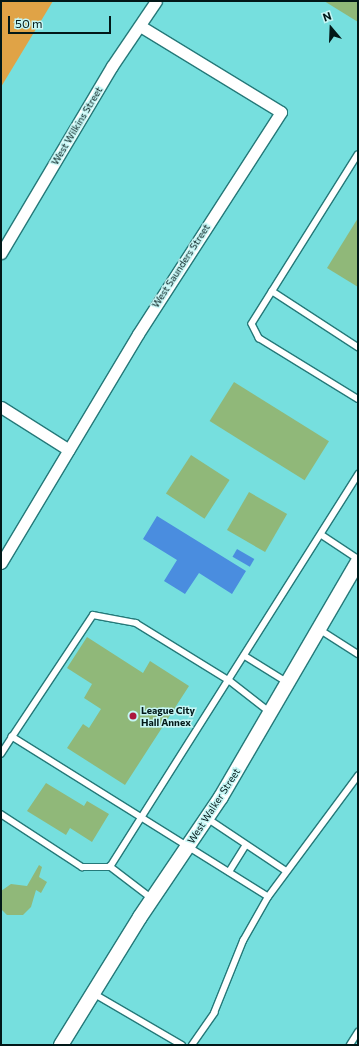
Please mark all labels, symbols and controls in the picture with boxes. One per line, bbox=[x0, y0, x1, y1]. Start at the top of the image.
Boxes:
scale bar bbox=[10, 8, 113, 34]
north arrow bbox=[311, 8, 351, 48]
text: N bbox=[321, 9, 333, 24]
text: 50 m bbox=[15, 16, 43, 30]
street label: West Wilkins Street bbox=[49, 85, 105, 167]
street label: West Saunders Street bbox=[149, 222, 213, 310]
place label: League City Hall Annex bbox=[141, 704, 195, 728]
marker: League City Hall Annex bbox=[128, 711, 138, 721]
street label: West Walker Street bbox=[185, 766, 243, 846]

